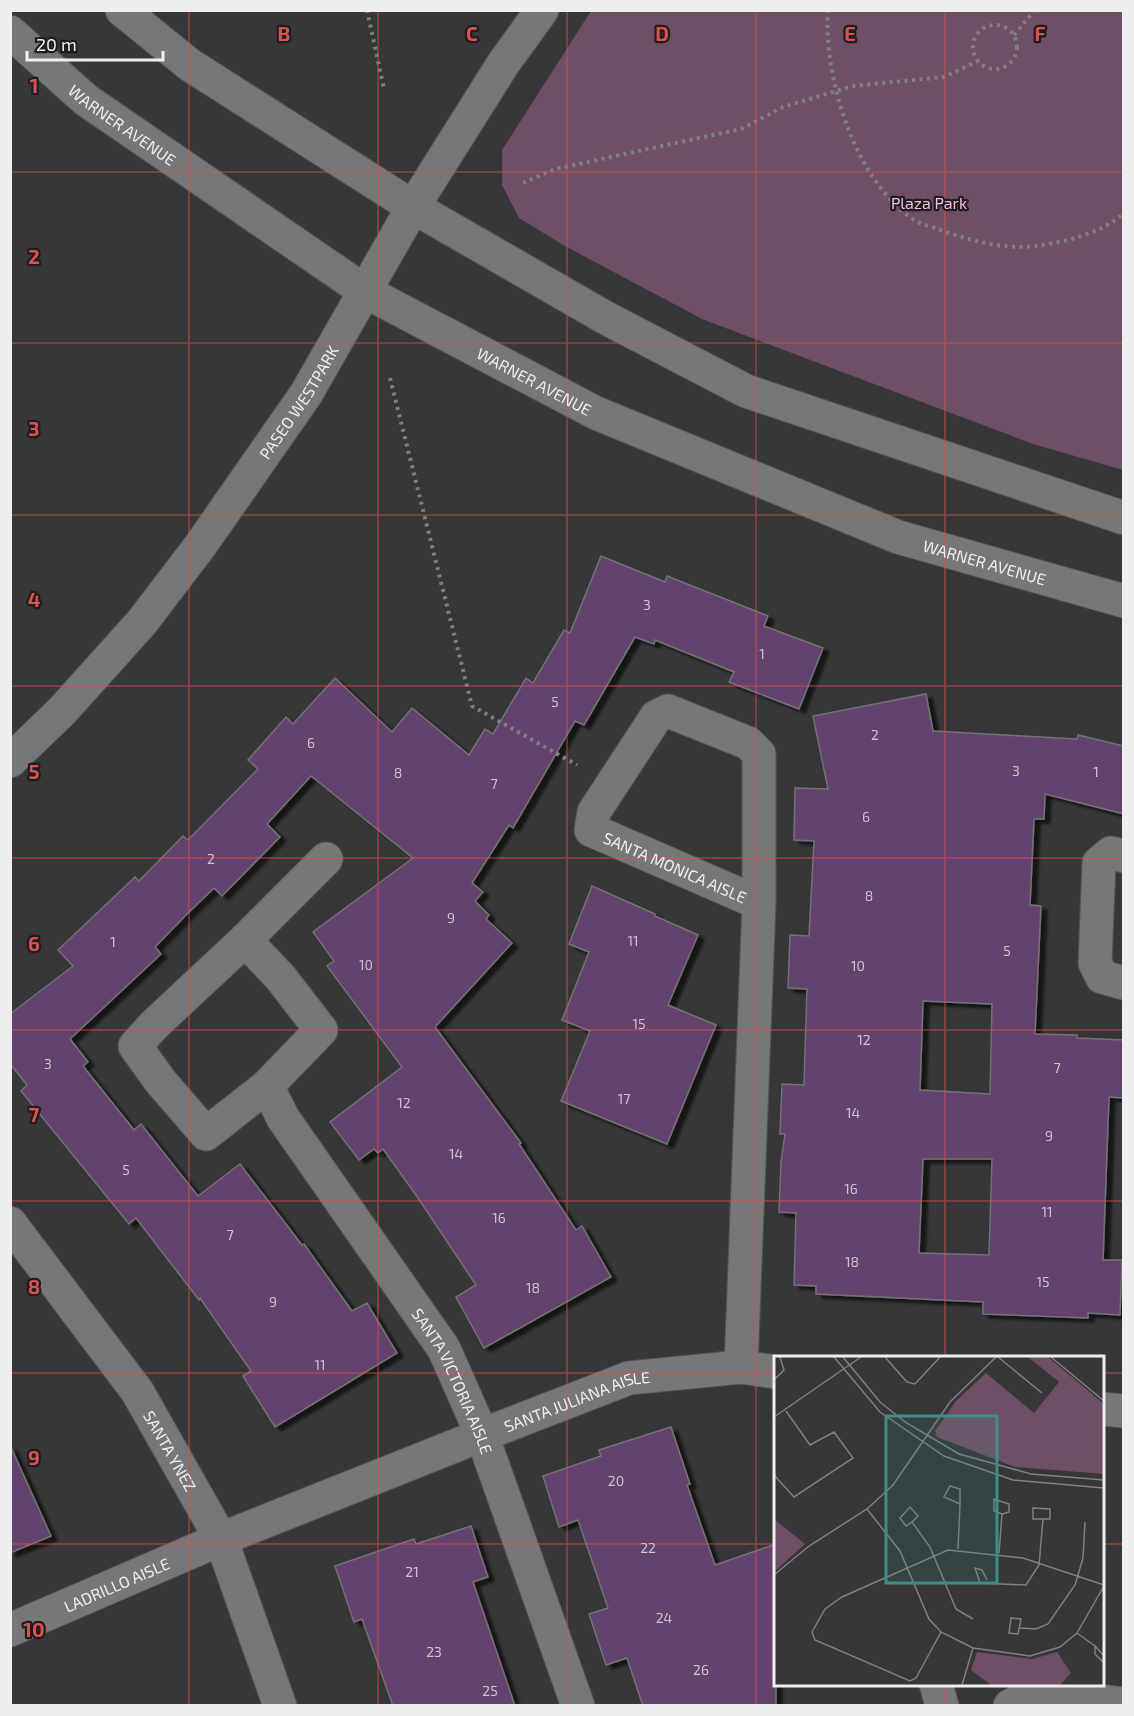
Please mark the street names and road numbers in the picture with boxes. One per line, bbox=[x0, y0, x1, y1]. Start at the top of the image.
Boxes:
street label: WARNER AVENUE bbox=[65, 80, 180, 169]
street label: PASEO WESTPARK bbox=[254, 341, 342, 462]
street label: WARNER AVENUE bbox=[474, 343, 595, 419]
street label: WARNER AVENUE bbox=[921, 535, 1048, 588]
street label: SANTA MONICA AISLE bbox=[601, 827, 750, 906]
street label: SANTA VICTORIA AISLE bbox=[409, 1304, 497, 1456]
street label: SANTA JULIANA AISLE bbox=[501, 1367, 651, 1435]
street label: SANTA YNEZ bbox=[140, 1407, 201, 1494]
street label: LADRILLO AISLE bbox=[61, 1553, 172, 1615]

